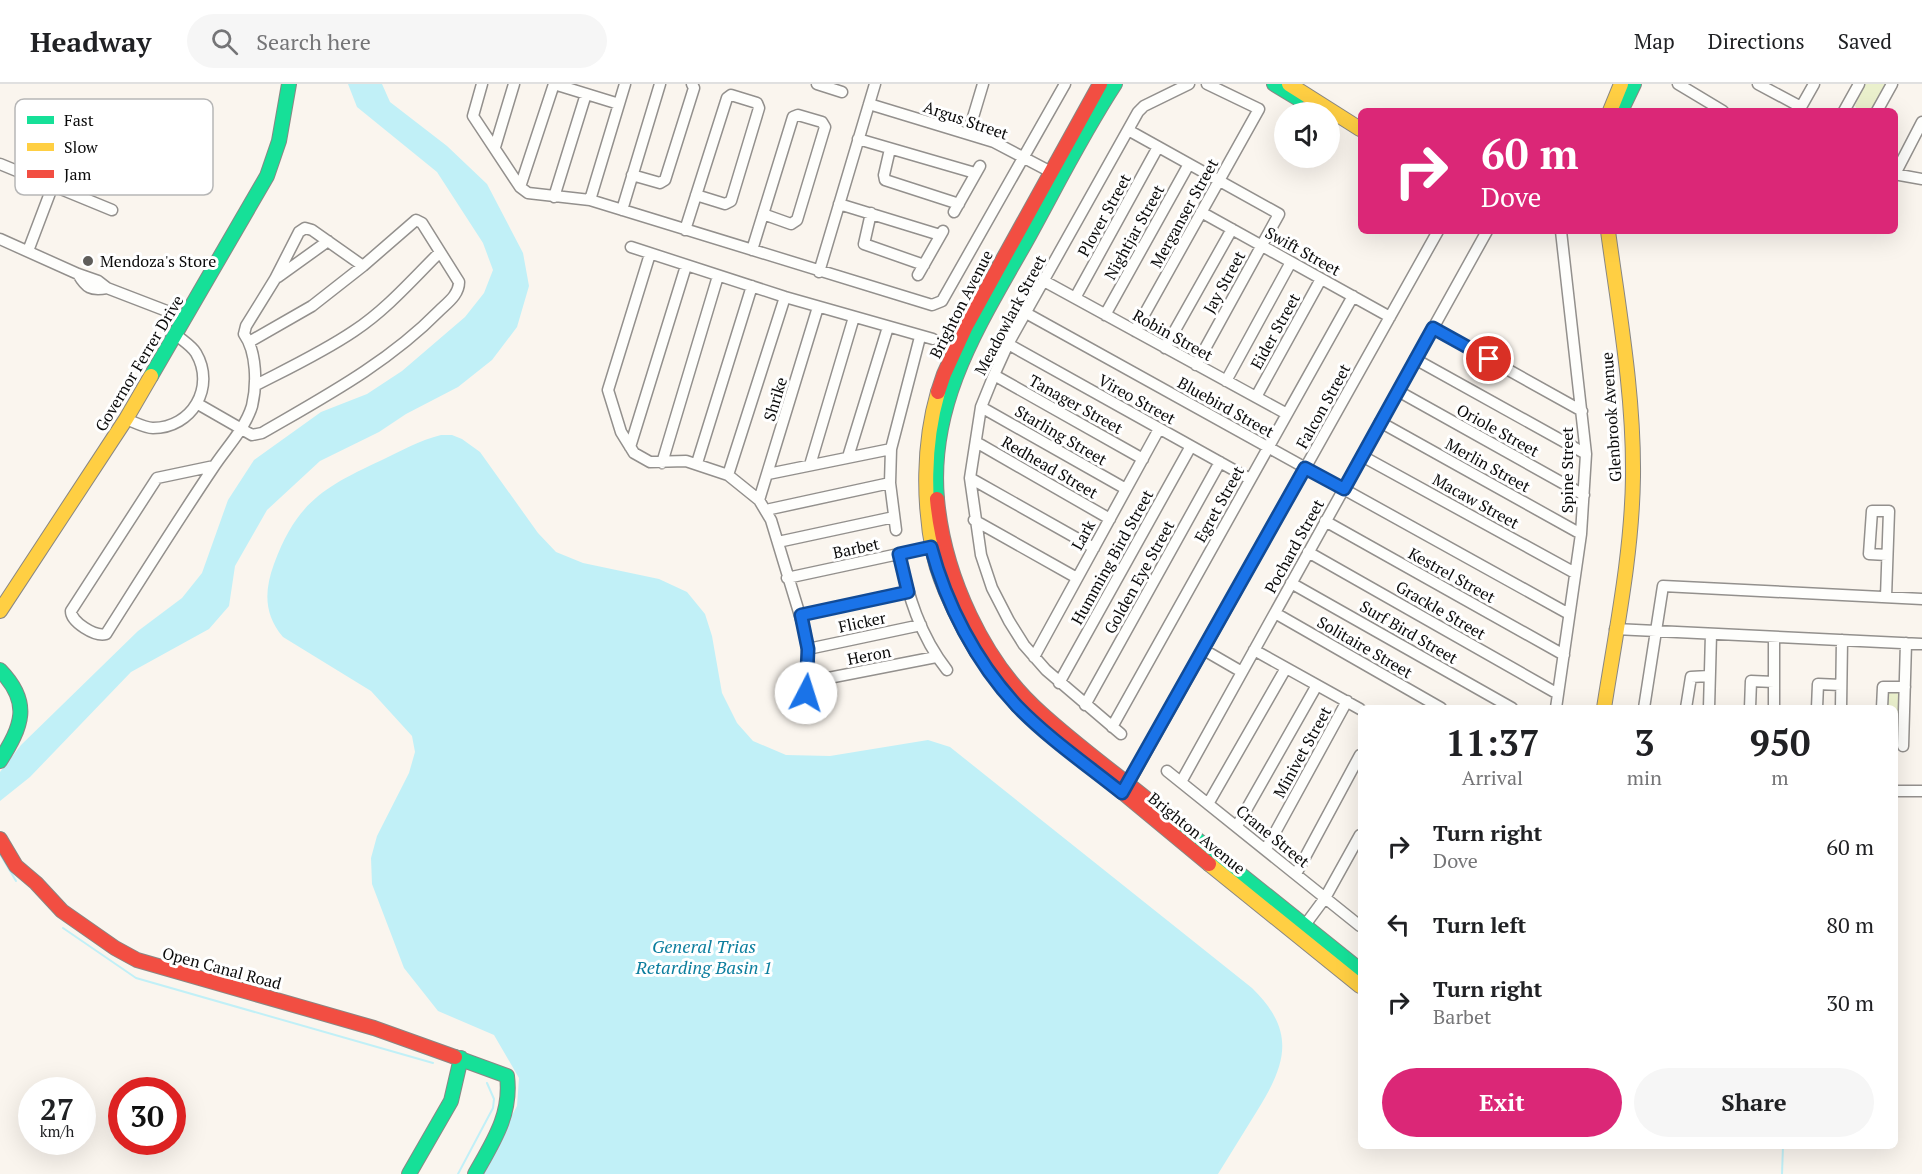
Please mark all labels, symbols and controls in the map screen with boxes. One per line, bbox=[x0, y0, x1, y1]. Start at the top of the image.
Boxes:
search box bbox=[187, 14, 607, 68]
text: Headway bbox=[30, 23, 151, 60]
icon: search bbox=[208, 25, 241, 58]
text: Search here bbox=[256, 27, 371, 56]
text: Map bbox=[1634, 27, 1675, 55]
text: Directions bbox=[1708, 27, 1805, 55]
text: Saved bbox=[1838, 27, 1892, 55]
street label: Argus Street bbox=[921, 95, 1011, 145]
legend bbox=[15, 99, 213, 195]
map controls bbox=[1274, 102, 1340, 168]
button: sound bbox=[1274, 102, 1340, 168]
text: Fast bbox=[64, 109, 94, 131]
text: 60 m bbox=[1481, 125, 1579, 181]
icon: right bbox=[1382, 132, 1460, 210]
text: Slow bbox=[64, 136, 98, 158]
street label: Merganser Street bbox=[1145, 154, 1223, 272]
text: Jam bbox=[64, 163, 92, 185]
street label: Plover Street bbox=[1072, 170, 1136, 260]
text: Dove bbox=[1481, 179, 1541, 215]
street label: Nightjar Street bbox=[1099, 180, 1169, 284]
street label: Swift Street bbox=[1261, 221, 1345, 281]
street label: Brighton Avenue bbox=[924, 246, 998, 362]
street label: Jay Street bbox=[1198, 247, 1250, 317]
place label: Mendoza's Store bbox=[100, 250, 216, 272]
street label: Meadowlark Street bbox=[969, 251, 1051, 379]
marker: Mendoza's Store bbox=[81, 254, 95, 268]
street label: Eider Street bbox=[1245, 289, 1305, 373]
street label: Governor Ferrer Drive bbox=[90, 291, 188, 435]
street label: Robin Street bbox=[1129, 304, 1217, 366]
pin bbox=[1463, 333, 1514, 384]
icon: arrive bbox=[1472, 342, 1505, 375]
street label: Glenbrook Avenue bbox=[1595, 351, 1627, 483]
street label: Falcon Street bbox=[1291, 360, 1355, 452]
street label: Tanager Street bbox=[1025, 369, 1127, 439]
street label: Vireo Street bbox=[1094, 369, 1180, 429]
street label: Bluebird Street bbox=[1174, 371, 1278, 443]
street label: Shrike bbox=[758, 374, 792, 424]
street label: Oriole Street bbox=[1453, 398, 1543, 462]
street label: Starling Street bbox=[1011, 400, 1111, 470]
street label: Spine Street bbox=[1556, 427, 1578, 513]
street label: Redhead Street bbox=[998, 431, 1102, 504]
street label: Merlin Street bbox=[1442, 433, 1534, 497]
street label: Egret Street bbox=[1189, 462, 1249, 546]
street label: Macaw Street bbox=[1429, 468, 1523, 534]
street label: Humming Bird Street bbox=[1066, 485, 1158, 629]
street label: Pochard Street bbox=[1259, 495, 1329, 597]
street label: Lark bbox=[1066, 515, 1101, 554]
street label: Golden Eye Street bbox=[1099, 516, 1179, 638]
street label: Barbet bbox=[831, 532, 881, 564]
street label: Kestrel Street bbox=[1405, 542, 1499, 608]
street label: Grackle Street bbox=[1392, 575, 1490, 645]
street label: Surf Bird Street bbox=[1356, 595, 1462, 669]
street label: Flicker bbox=[836, 606, 889, 638]
street label: Solitaire Street bbox=[1313, 611, 1417, 683]
street label: Heron bbox=[845, 640, 893, 670]
position arrow bbox=[774, 661, 838, 725]
street label: Minivet Street bbox=[1268, 702, 1336, 802]
text: 11:37 bbox=[1446, 719, 1539, 766]
text: 3 bbox=[1634, 719, 1655, 766]
text: 950 bbox=[1749, 719, 1810, 766]
text: Arrival bbox=[1462, 764, 1523, 791]
text: min bbox=[1627, 764, 1662, 791]
text: m bbox=[1771, 764, 1789, 791]
street label: Brighton Avenue bbox=[1144, 787, 1250, 879]
street label: Crane Street bbox=[1232, 800, 1314, 872]
text: Turn right bbox=[1433, 818, 1542, 847]
icon: right bbox=[1382, 830, 1415, 863]
text: 60 m bbox=[1826, 832, 1874, 861]
text: Dove bbox=[1433, 847, 1478, 874]
icon: left bbox=[1382, 908, 1415, 941]
text: Turn left bbox=[1433, 910, 1526, 939]
text: 80 m bbox=[1826, 910, 1874, 939]
water label: General Trias Retarding Basin 1 bbox=[635, 934, 772, 979]
street label: Open Canal Road bbox=[160, 941, 284, 995]
text: Turn right bbox=[1433, 974, 1542, 1003]
icon: right bbox=[1382, 986, 1415, 1019]
text: 30 m bbox=[1826, 988, 1874, 1017]
text: Barbet bbox=[1433, 1003, 1491, 1030]
button: Exit bbox=[1382, 1068, 1622, 1137]
button: Share bbox=[1634, 1068, 1874, 1137]
speed limit sign: 30 bbox=[108, 1077, 186, 1155]
text: 27 bbox=[40, 1089, 74, 1129]
text: km/h bbox=[40, 1121, 74, 1141]

